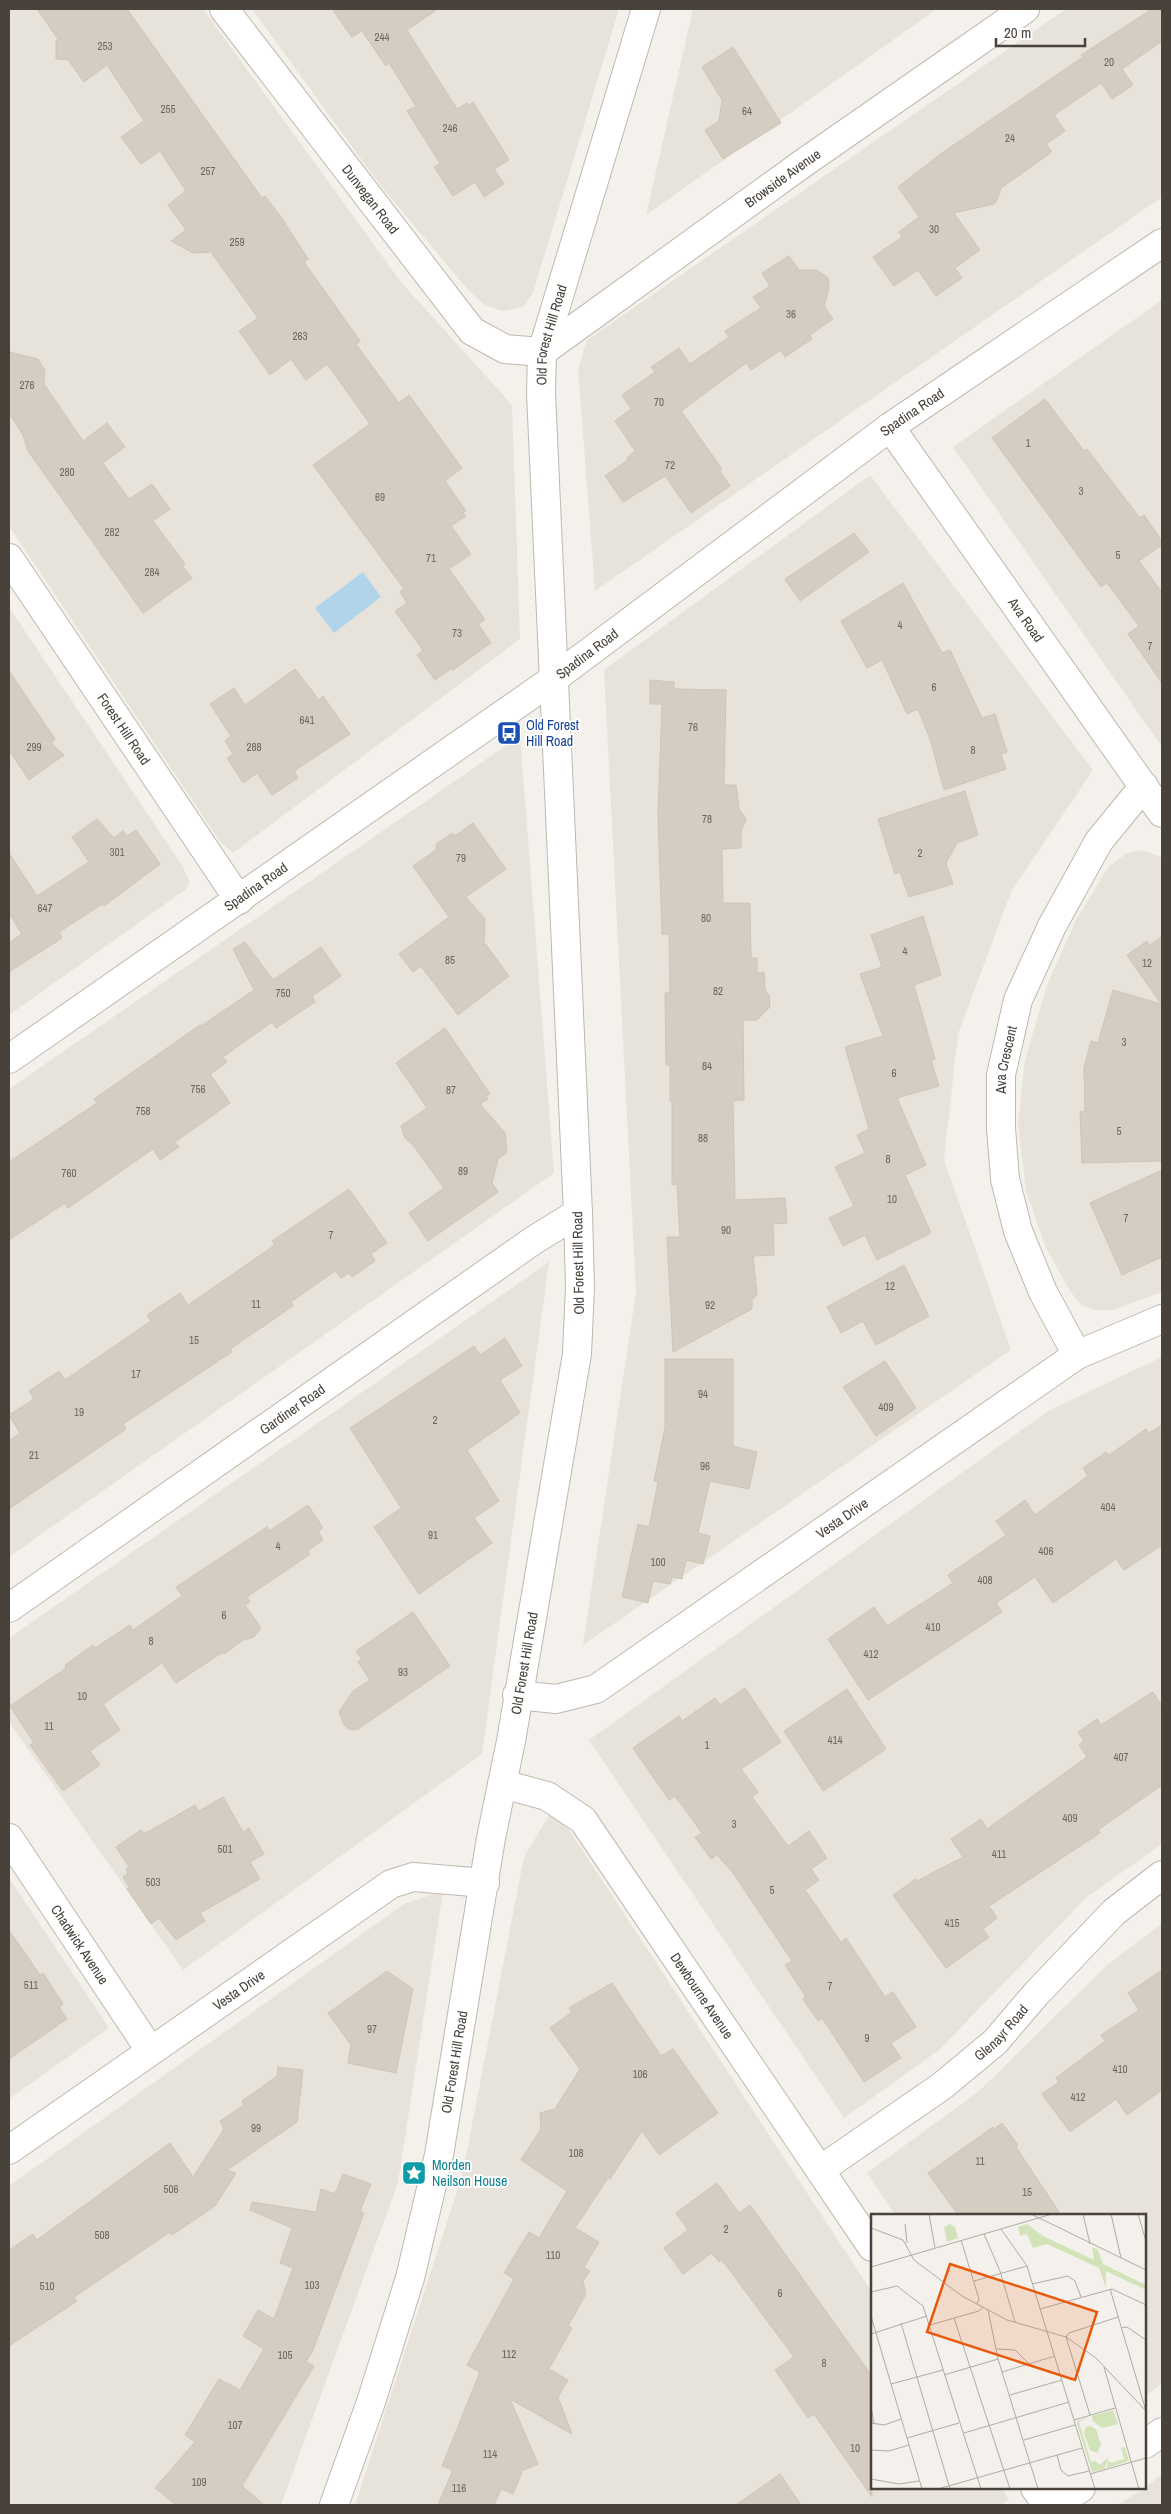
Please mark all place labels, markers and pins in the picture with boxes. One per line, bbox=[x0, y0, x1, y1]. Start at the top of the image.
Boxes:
place label: Old Forest Hill Road bbox=[526, 716, 579, 750]
bus stop icon: Old Forest Hill Road bbox=[496, 720, 522, 746]
place label: Morden Neilson House bbox=[432, 2156, 507, 2190]
place icon: Morden Neilson House bbox=[401, 2160, 427, 2186]

